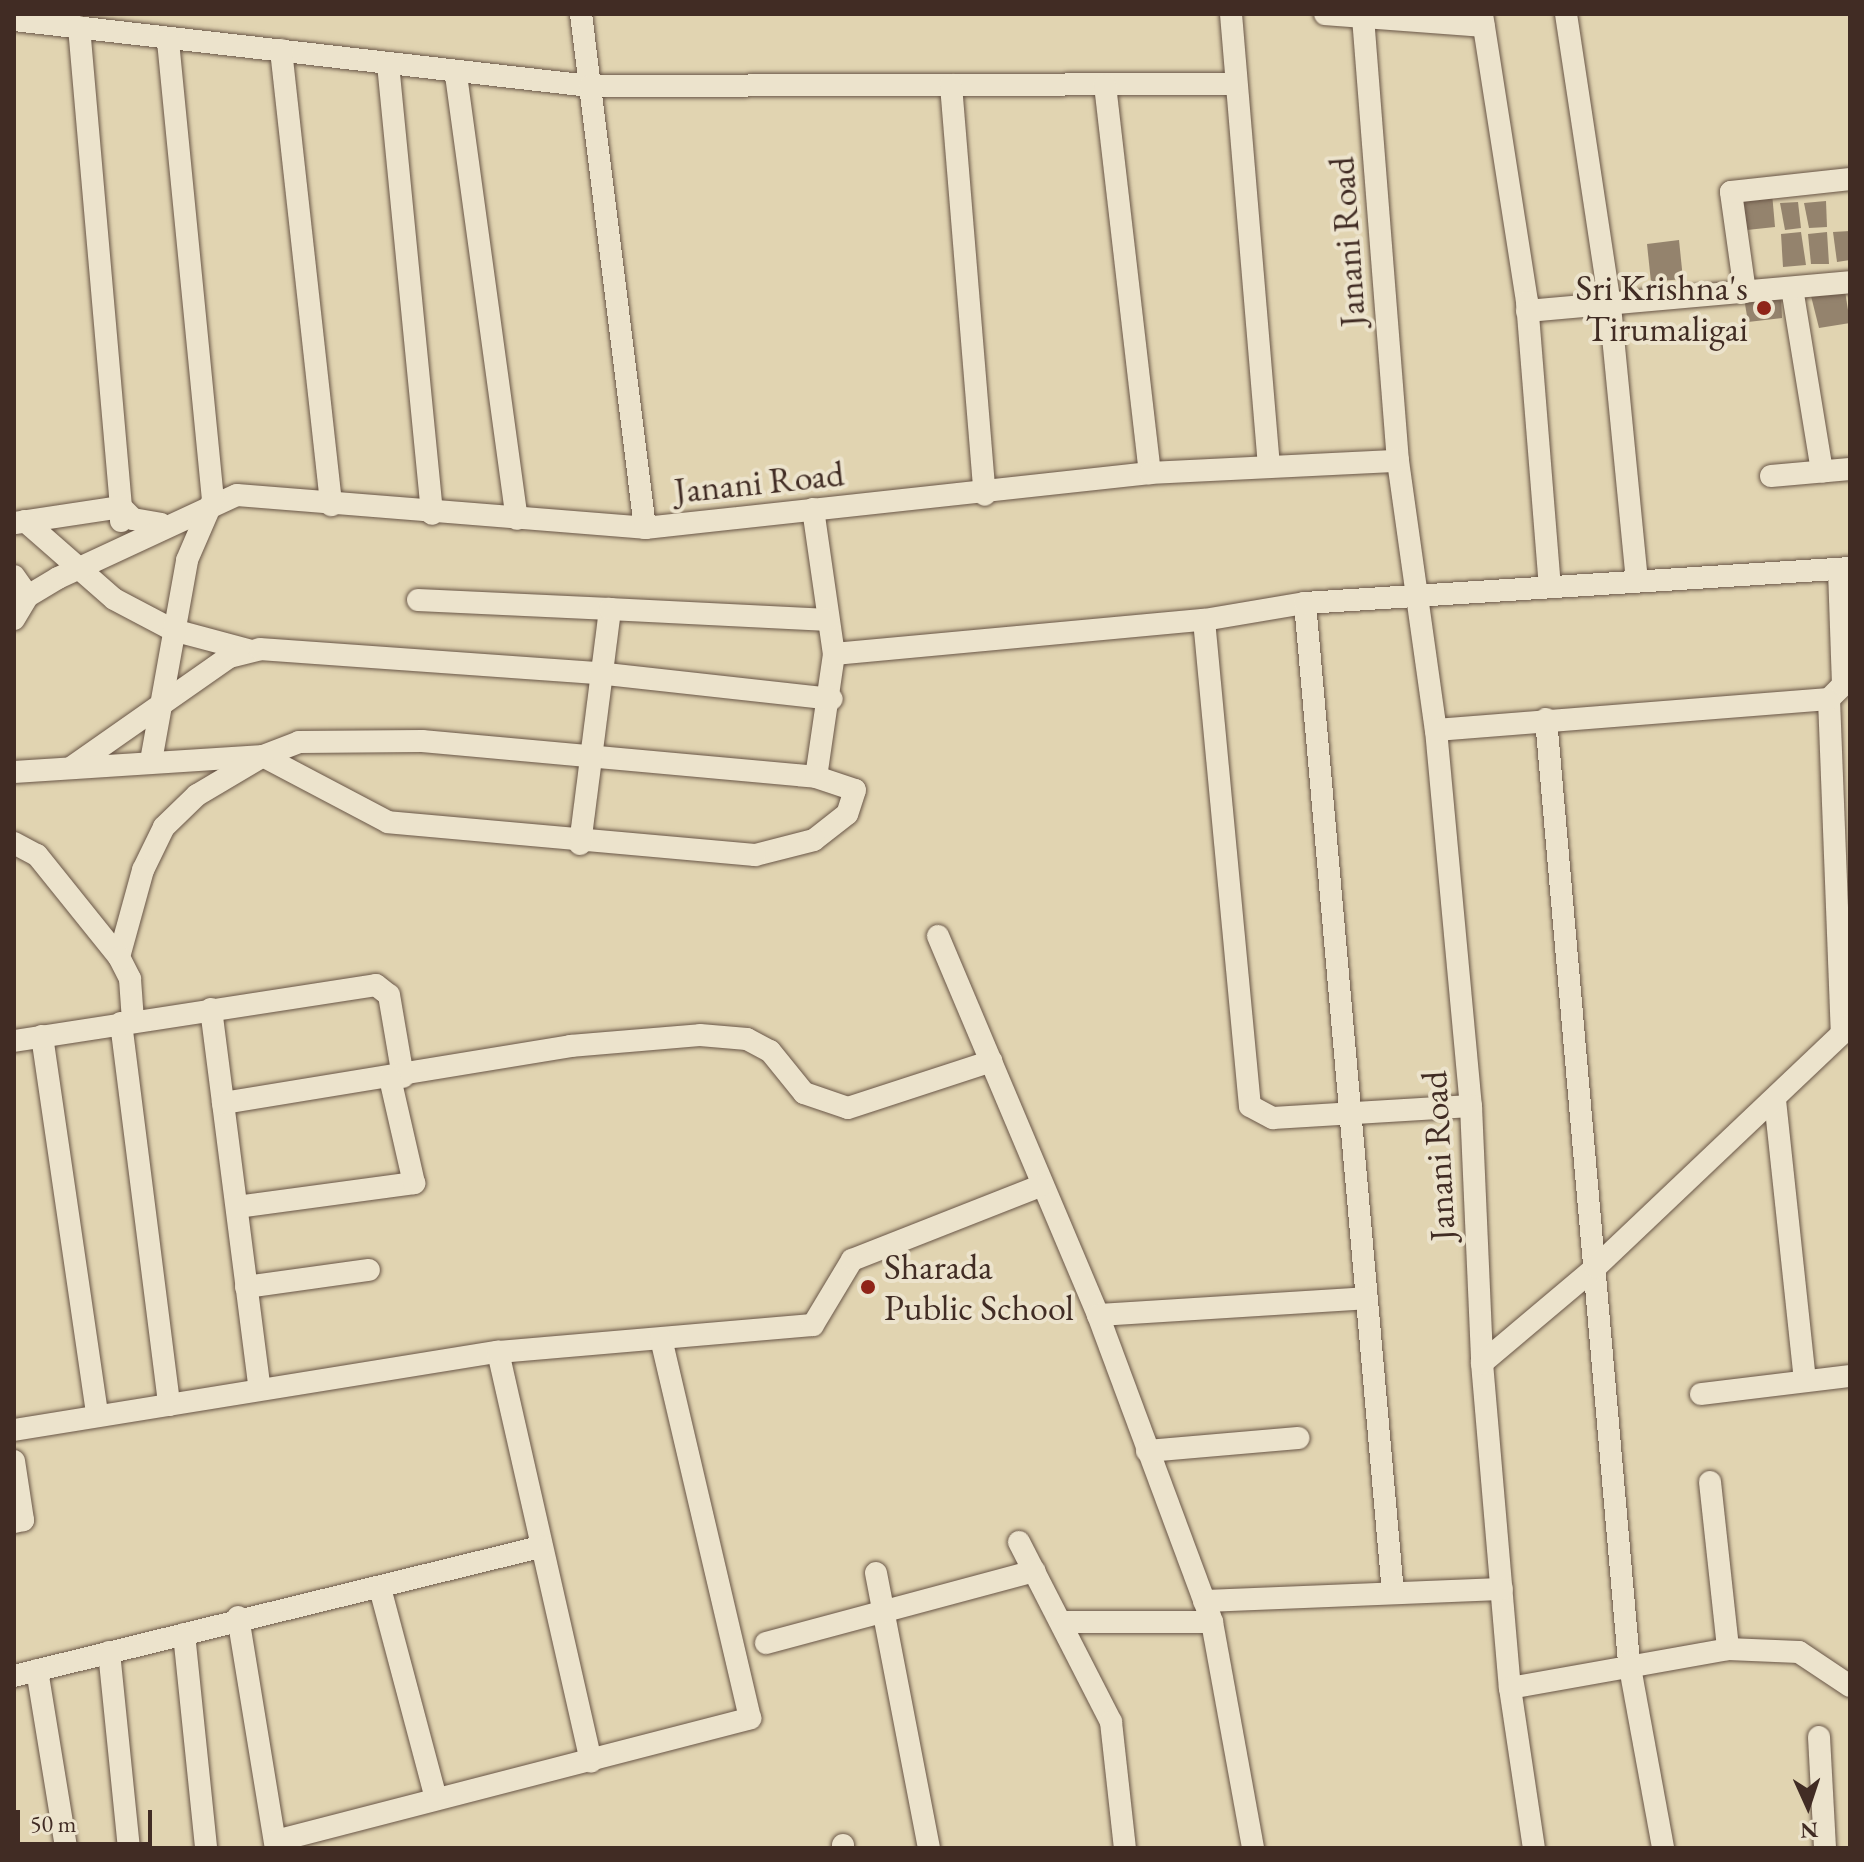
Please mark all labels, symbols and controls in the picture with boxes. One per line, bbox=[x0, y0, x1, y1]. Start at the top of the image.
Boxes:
street label: Janani Road bbox=[1320, 156, 1374, 328]
place label: Sri Krishna's Tirumaligai bbox=[1575, 265, 1748, 350]
marker: Sri Krishna's Tirumaligai bbox=[1755, 299, 1773, 317]
street label: Janani Road bbox=[672, 452, 846, 512]
street label: Janani Road bbox=[1412, 1070, 1464, 1242]
place label: Sharada Public School bbox=[884, 1244, 1074, 1329]
marker: Sharada Public School bbox=[859, 1278, 877, 1296]
north arrow bbox=[1768, 1766, 1848, 1846]
scale bar bbox=[20, 1794, 156, 1844]
text: 50 m bbox=[30, 1808, 77, 1839]
text: N bbox=[1800, 1816, 1819, 1845]

